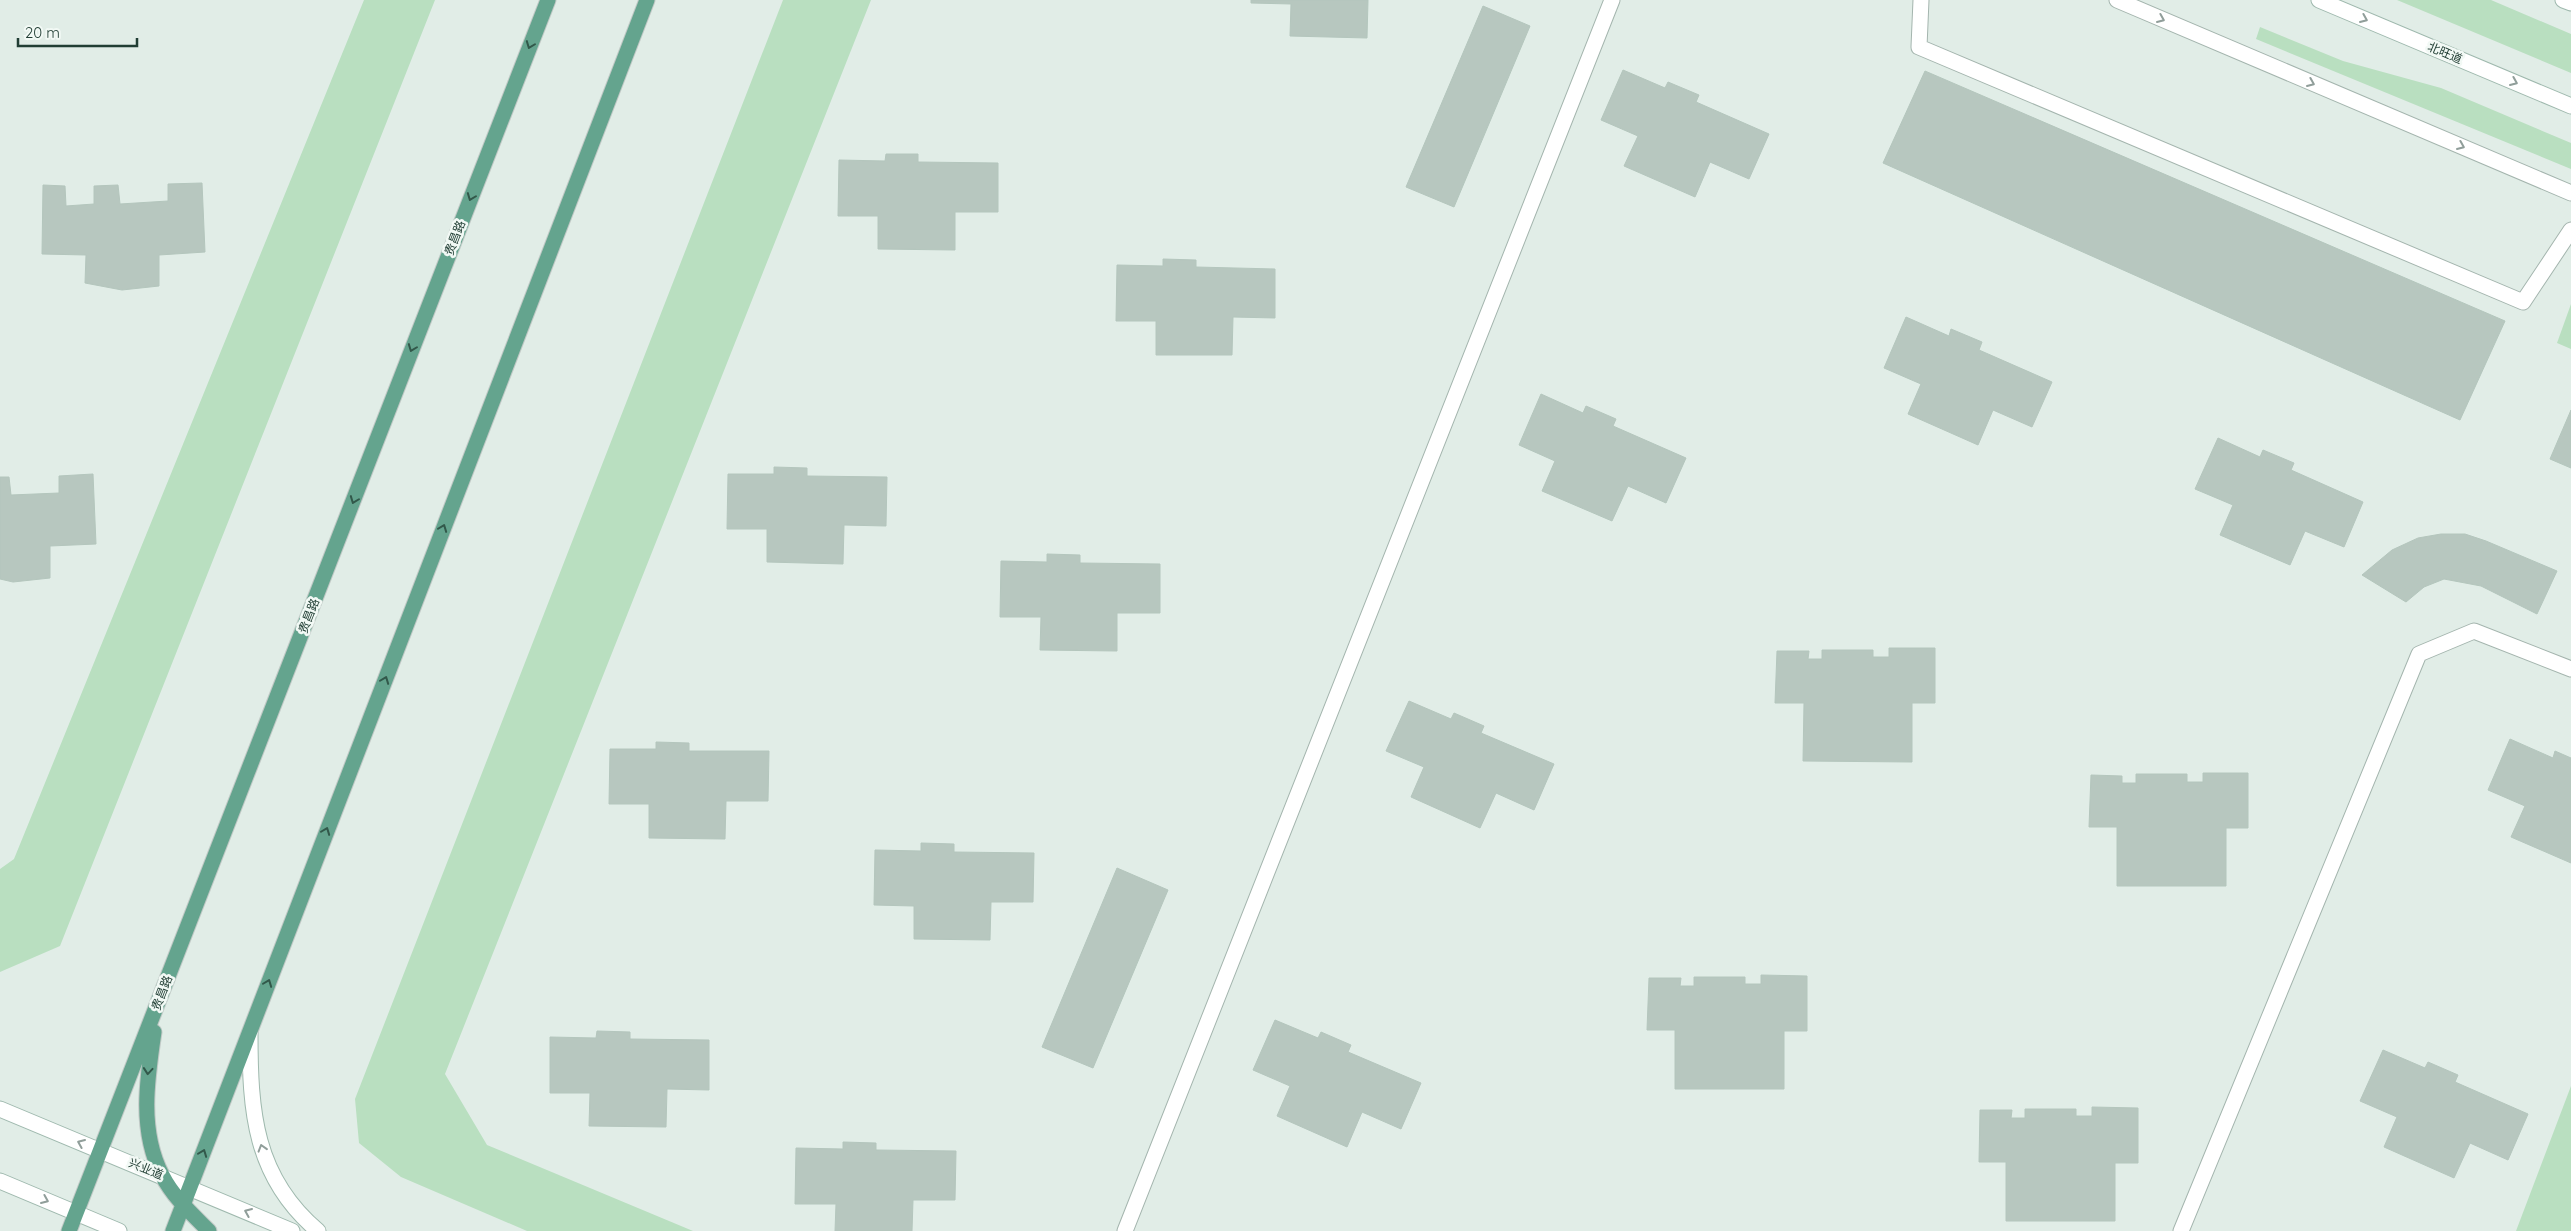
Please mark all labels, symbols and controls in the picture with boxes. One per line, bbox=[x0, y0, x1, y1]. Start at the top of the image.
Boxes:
one-way arrow bbox=[2359, 12, 2368, 23]
one-way arrow bbox=[2156, 13, 2165, 23]
scale bar bbox=[18, 15, 136, 47]
text: 20 m bbox=[25, 23, 60, 42]
street label: 北旺道 bbox=[2426, 39, 2465, 66]
one-way arrow bbox=[526, 41, 536, 49]
one-way arrow bbox=[2509, 75, 2518, 86]
one-way arrow bbox=[2306, 76, 2315, 87]
one-way arrow bbox=[2456, 140, 2465, 150]
one-way arrow bbox=[467, 192, 477, 201]
street label: 贵昌路 bbox=[441, 218, 468, 257]
one-way arrow bbox=[408, 344, 418, 352]
one-way arrow bbox=[349, 495, 360, 504]
one-way arrow bbox=[437, 524, 447, 533]
street label: 贵昌路 bbox=[295, 596, 322, 635]
one-way arrow bbox=[379, 676, 389, 684]
one-way arrow bbox=[320, 827, 330, 836]
street label: 贵昌路 bbox=[148, 973, 175, 1012]
one-way arrow bbox=[261, 979, 272, 988]
one-way arrow bbox=[143, 1067, 154, 1075]
one-way arrow bbox=[77, 1139, 86, 1149]
one-way arrow bbox=[258, 1145, 268, 1153]
one-way arrow bbox=[197, 1149, 207, 1157]
street label: 兴业道 bbox=[127, 1155, 166, 1182]
one-way arrow bbox=[40, 1193, 49, 1204]
one-way arrow bbox=[244, 1207, 253, 1218]

